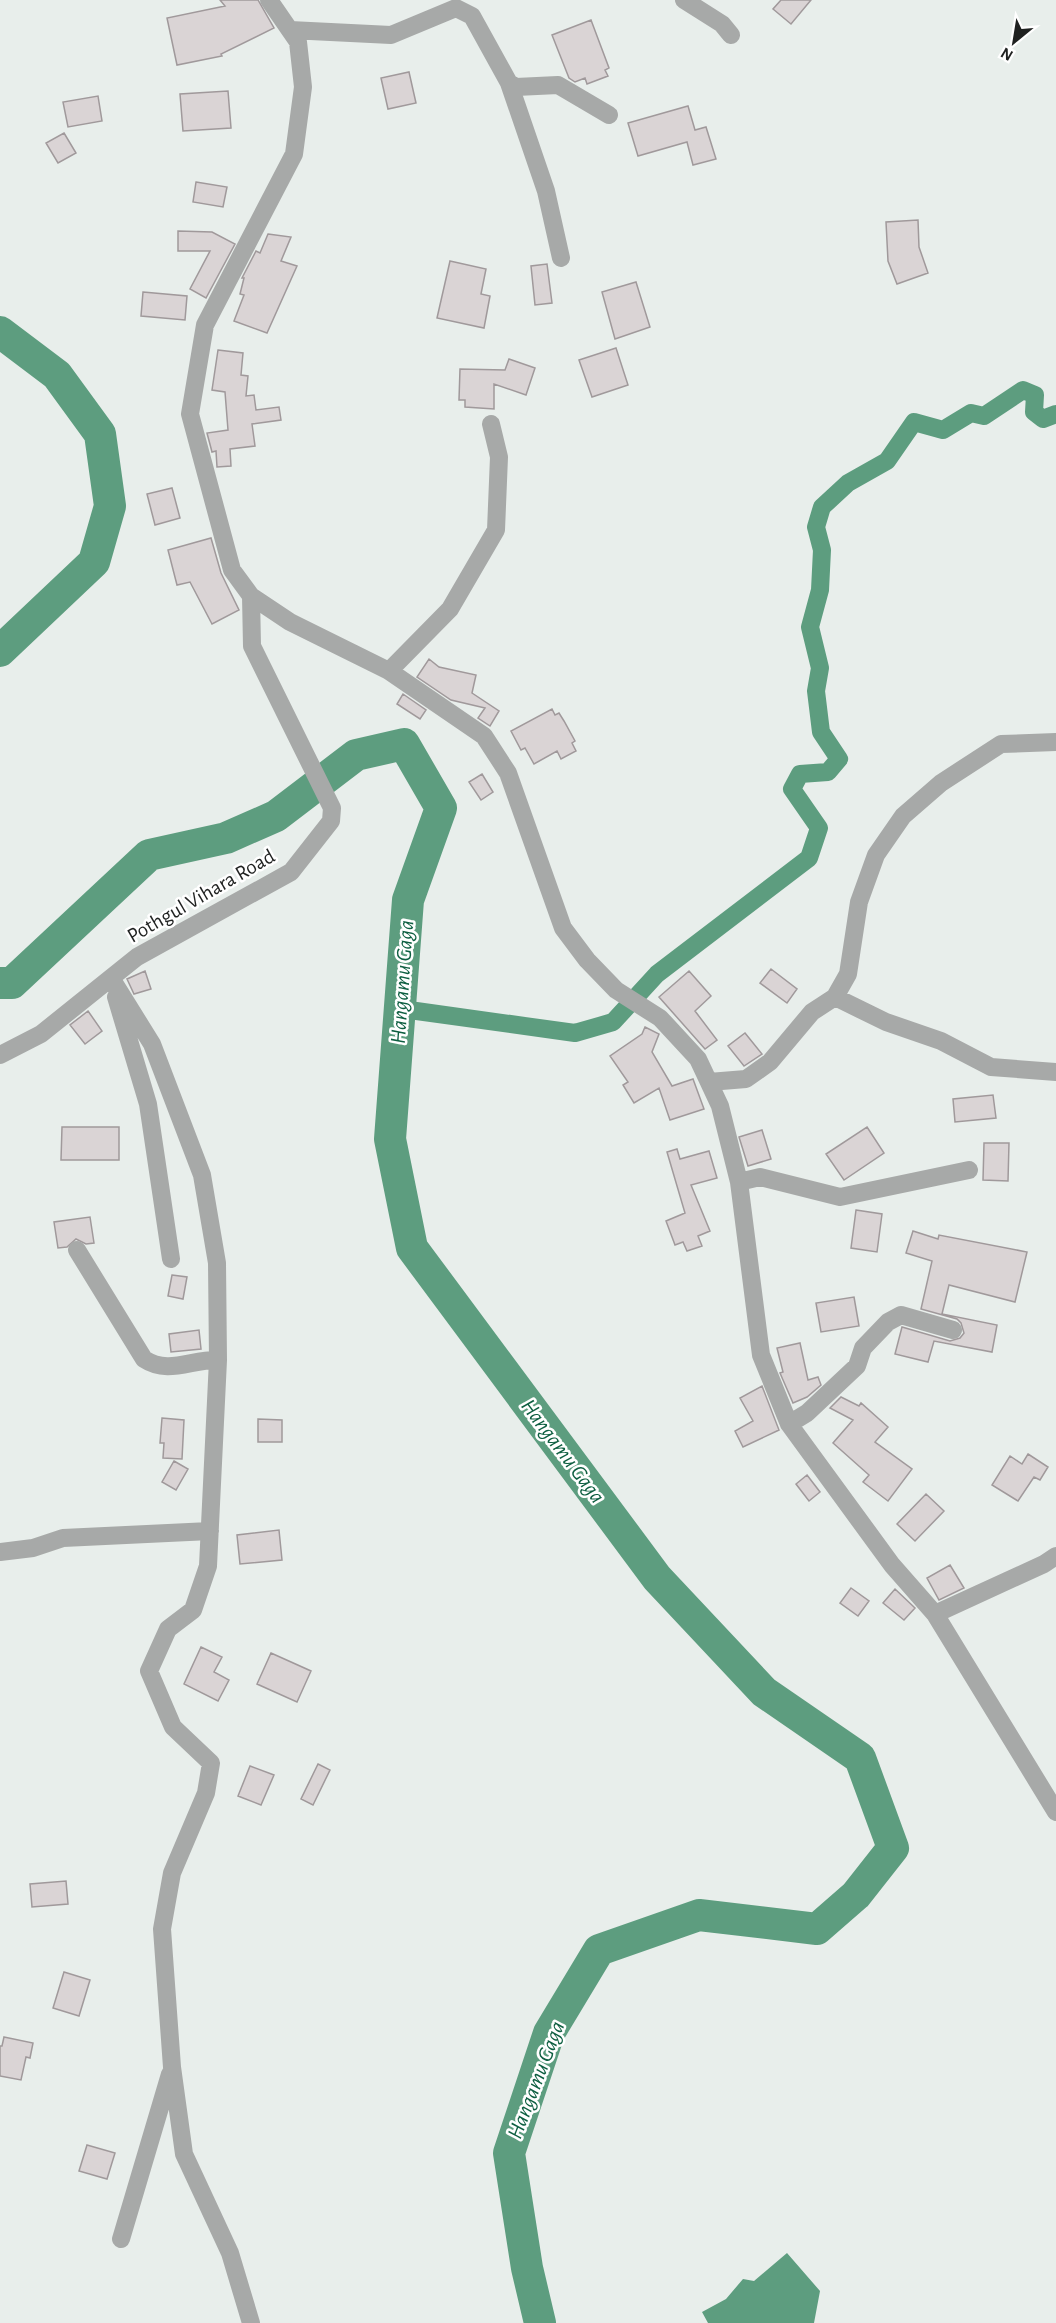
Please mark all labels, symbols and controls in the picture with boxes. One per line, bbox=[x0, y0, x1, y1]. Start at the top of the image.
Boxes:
north arrow bbox=[984, 12, 1044, 72]
text: N bbox=[998, 44, 1016, 64]
street label: Pothgul Vihara Road bbox=[124, 845, 278, 947]
water label: Hangamu Gaga bbox=[387, 919, 417, 1045]
water label: Hangamu Gaga bbox=[517, 1395, 609, 1507]
water label: Hangamu Gaga bbox=[504, 2018, 568, 2142]

